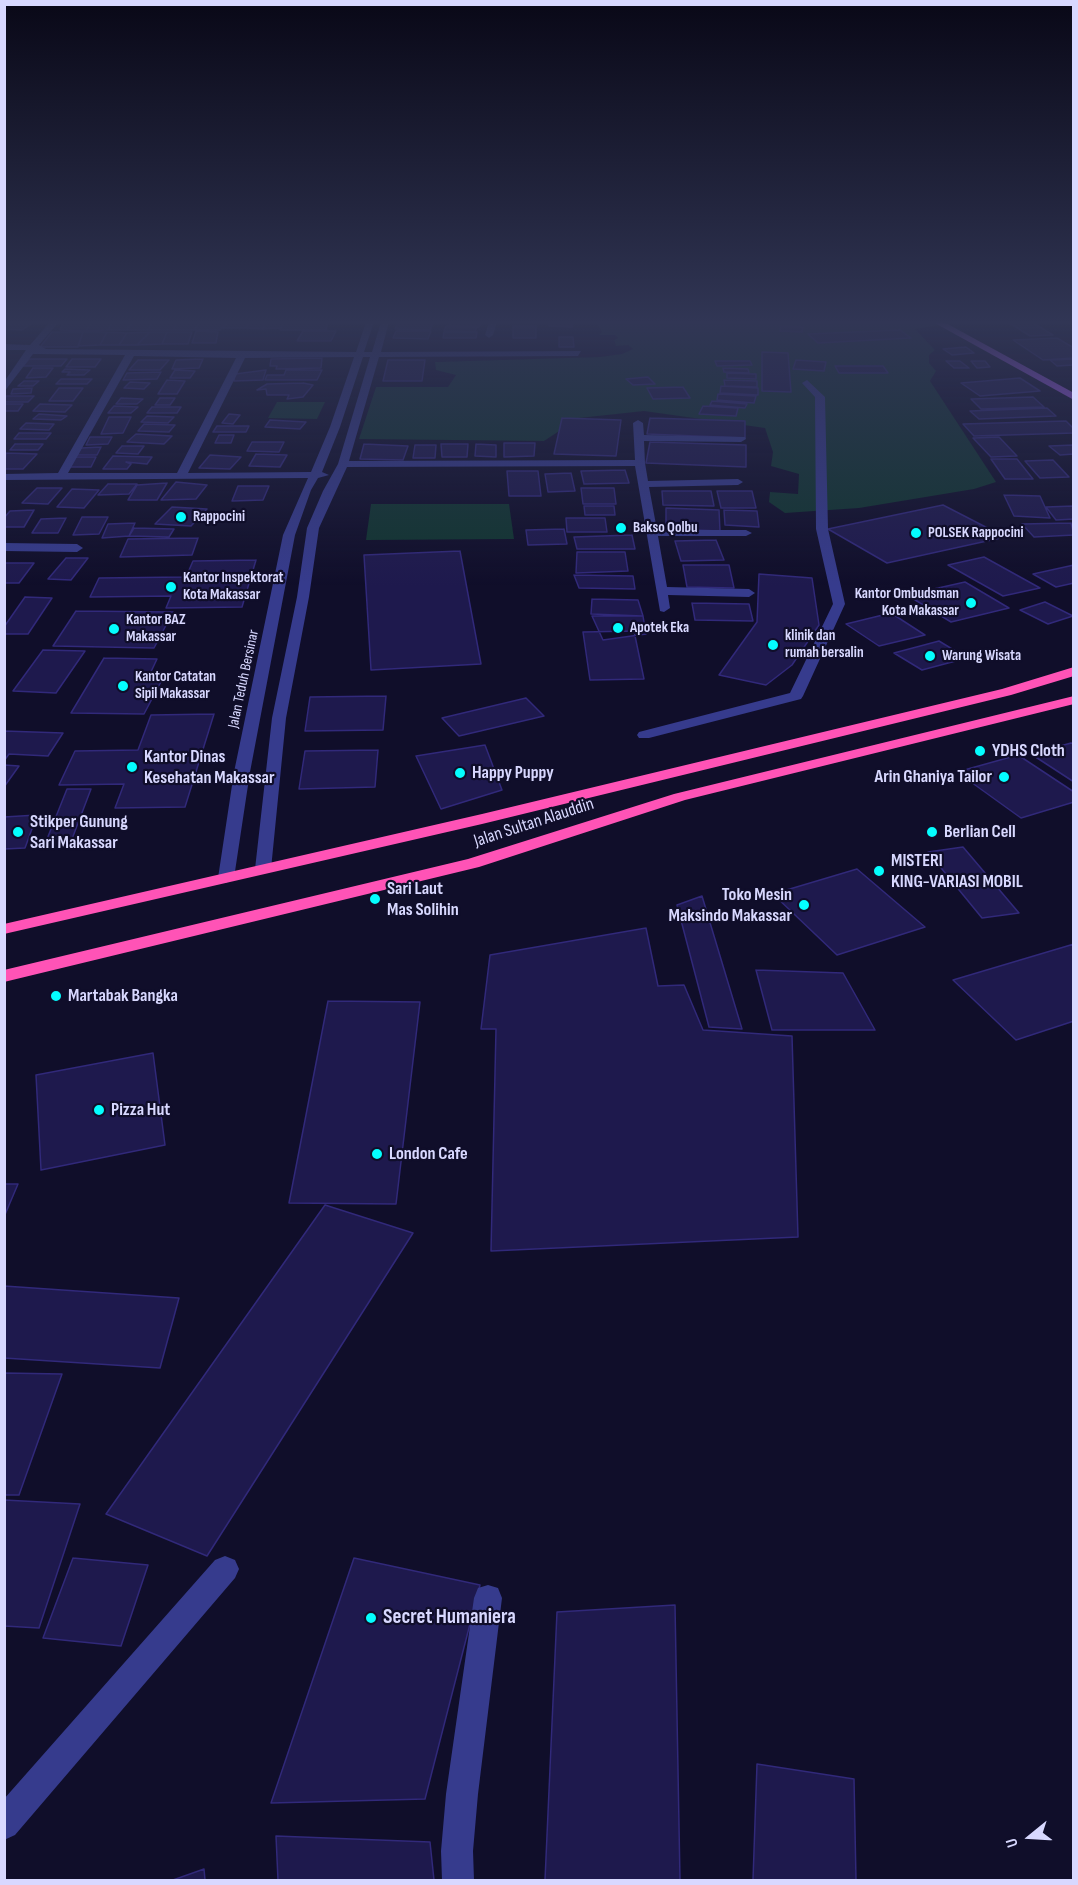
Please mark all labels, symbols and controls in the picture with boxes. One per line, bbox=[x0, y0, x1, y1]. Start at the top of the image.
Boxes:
place label: Rappocini bbox=[193, 508, 245, 526]
marker: Rappocini bbox=[174, 510, 188, 524]
place label: Bakso Qolbu bbox=[633, 519, 698, 537]
marker: Bakso Qolbu bbox=[614, 521, 628, 535]
place label: POLSEK Rappocini bbox=[928, 524, 1023, 542]
marker: POLSEK Rappocini bbox=[909, 526, 923, 540]
place label: Kantor Inspektorat Kota Makassar bbox=[183, 569, 283, 604]
marker: Kantor Inspektorat Kota Makassar bbox=[164, 580, 178, 594]
place label: Kantor Ombudsman Kota Makassar bbox=[855, 585, 959, 620]
marker: Kantor Ombudsman Kota Makassar bbox=[964, 596, 978, 610]
place label: Kantor BAZ Makassar bbox=[126, 611, 186, 646]
place label: Apotek Eka bbox=[630, 619, 689, 637]
marker: Apotek Eka bbox=[611, 621, 625, 635]
marker: Kantor BAZ Makassar bbox=[107, 622, 121, 636]
place label: klinik dan rumah bersalin bbox=[785, 627, 864, 662]
street label: Jalan Teduh Bersinar bbox=[225, 628, 263, 730]
marker: klinik dan rumah bersalin bbox=[766, 638, 780, 652]
place label: Warung Wisata bbox=[942, 647, 1021, 665]
marker: Warung Wisata bbox=[923, 649, 937, 663]
place label: Kantor Catatan Sipil Makassar bbox=[135, 668, 216, 703]
marker: Kantor Catatan Sipil Makassar bbox=[116, 679, 130, 693]
place label: YDHS Cloth bbox=[992, 740, 1065, 762]
marker: YDHS Cloth bbox=[973, 744, 987, 758]
place label: Kantor Dinas Kesehatan Makassar bbox=[144, 746, 275, 789]
marker: Kantor Dinas Kesehatan Makassar bbox=[125, 760, 139, 774]
place label: Happy Puppy bbox=[472, 762, 554, 784]
marker: Happy Puppy bbox=[453, 766, 467, 780]
place label: Arin Ghaniya Tailor bbox=[874, 766, 992, 788]
marker: Arin Ghaniya Tailor bbox=[997, 770, 1011, 784]
street label: Jalan Sultan Alauddin bbox=[471, 793, 597, 853]
place label: Stikper Gunung Sari Makassar bbox=[30, 811, 128, 854]
place label: Berlian Cell bbox=[944, 821, 1016, 843]
marker: Stikper Gunung Sari Makassar bbox=[11, 825, 25, 839]
marker: Berlian Cell bbox=[925, 825, 939, 839]
place label: MISTERI KING-VARIASI MOBIL bbox=[891, 850, 1023, 892]
marker: MISTERI KING-VARIASI MOBIL bbox=[872, 864, 886, 878]
place label: Sari Laut Mas Solihin bbox=[387, 878, 459, 920]
place label: Toko Mesin Maksindo Makassar bbox=[669, 884, 792, 926]
marker: Sari Laut Mas Solihin bbox=[368, 892, 382, 906]
marker: Toko Mesin Maksindo Makassar bbox=[797, 898, 811, 912]
place label: Martabak Bangka bbox=[68, 985, 178, 1007]
marker: Martabak Bangka bbox=[49, 989, 63, 1003]
place label: Pizza Hut bbox=[111, 1099, 170, 1121]
marker: Pizza Hut bbox=[92, 1103, 106, 1117]
place label: London Cafe bbox=[389, 1143, 468, 1165]
marker: London Cafe bbox=[370, 1147, 384, 1161]
place label: Secret Humaniera bbox=[383, 1605, 516, 1631]
marker: Secret Humaniera bbox=[364, 1611, 378, 1625]
north arrow bbox=[1000, 1807, 1060, 1867]
text: U bbox=[1002, 1836, 1023, 1850]

